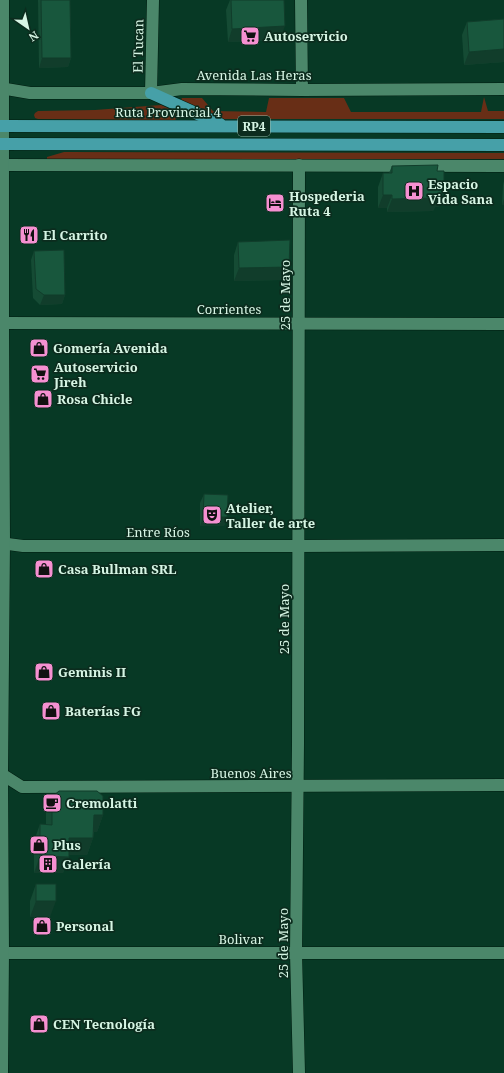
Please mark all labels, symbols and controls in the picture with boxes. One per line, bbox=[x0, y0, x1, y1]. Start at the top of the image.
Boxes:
north arrow bbox=[8, 8, 48, 48]
street label: El Tucan bbox=[129, 18, 147, 73]
supermarket icon: Autoservicio bbox=[239, 25, 261, 47]
place label: Autoservicio bbox=[264, 27, 348, 45]
text: N bbox=[26, 28, 42, 46]
street label: Avenida Las Heras bbox=[196, 66, 312, 84]
street label: Ruta Provincial 4 bbox=[115, 103, 222, 121]
road number: RP4 bbox=[238, 116, 270, 136]
place label: Espacio Vida Sana bbox=[428, 175, 493, 208]
hospital icon: Espacio Vida Sana bbox=[403, 180, 425, 202]
place label: Hospederia Ruta 4 bbox=[289, 187, 365, 220]
hotel icon: Hospederia Ruta 4 bbox=[264, 192, 286, 214]
restaurant icon: El Carrito bbox=[18, 224, 40, 246]
place label: El Carrito bbox=[43, 226, 107, 244]
street label: 25 de Mayo bbox=[276, 260, 294, 330]
street label: Corrientes bbox=[197, 300, 261, 318]
shop icon: Gomería Avenida bbox=[28, 337, 50, 359]
place label: Gomería Avenida bbox=[53, 339, 168, 357]
place label: Autoservicio Jireh bbox=[53, 358, 138, 391]
supermarket icon: Autoservicio Jireh bbox=[29, 363, 51, 385]
shop icon: Rosa Chicle bbox=[32, 388, 54, 410]
place label: Rosa Chicle bbox=[57, 390, 132, 408]
place label: Atelier, Taller de arte bbox=[226, 499, 315, 532]
theatre icon: Atelier, Taller de arte bbox=[201, 504, 223, 526]
street label: Entre Ríos bbox=[126, 523, 190, 541]
shop icon: Casa Bullman SRL bbox=[33, 558, 55, 580]
place label: Casa Bullman SRL bbox=[58, 560, 177, 578]
street label: 25 de Mayo bbox=[275, 584, 293, 654]
shop icon: Geminis II bbox=[33, 661, 55, 683]
place label: Geminis II bbox=[58, 663, 126, 681]
shop icon: Baterías FG bbox=[40, 700, 62, 722]
place label: Baterías FG bbox=[65, 702, 141, 720]
street label: Buenos Aires bbox=[210, 764, 292, 782]
cafe icon: Cremolatti bbox=[41, 792, 63, 814]
place label: Cremolatti bbox=[66, 794, 138, 812]
shop icon: Plus bbox=[28, 834, 50, 856]
place label: Plus bbox=[53, 836, 81, 854]
building icon: Galería bbox=[37, 853, 59, 875]
place label: Galería bbox=[62, 855, 111, 873]
street label: 25 de Mayo bbox=[274, 908, 292, 978]
shop icon: Personal bbox=[31, 915, 53, 937]
place label: Personal bbox=[56, 917, 114, 935]
street label: Bolivar bbox=[218, 930, 264, 948]
shop icon: CEN Tecnología bbox=[28, 1013, 50, 1035]
place label: CEN Tecnología bbox=[53, 1015, 155, 1033]

